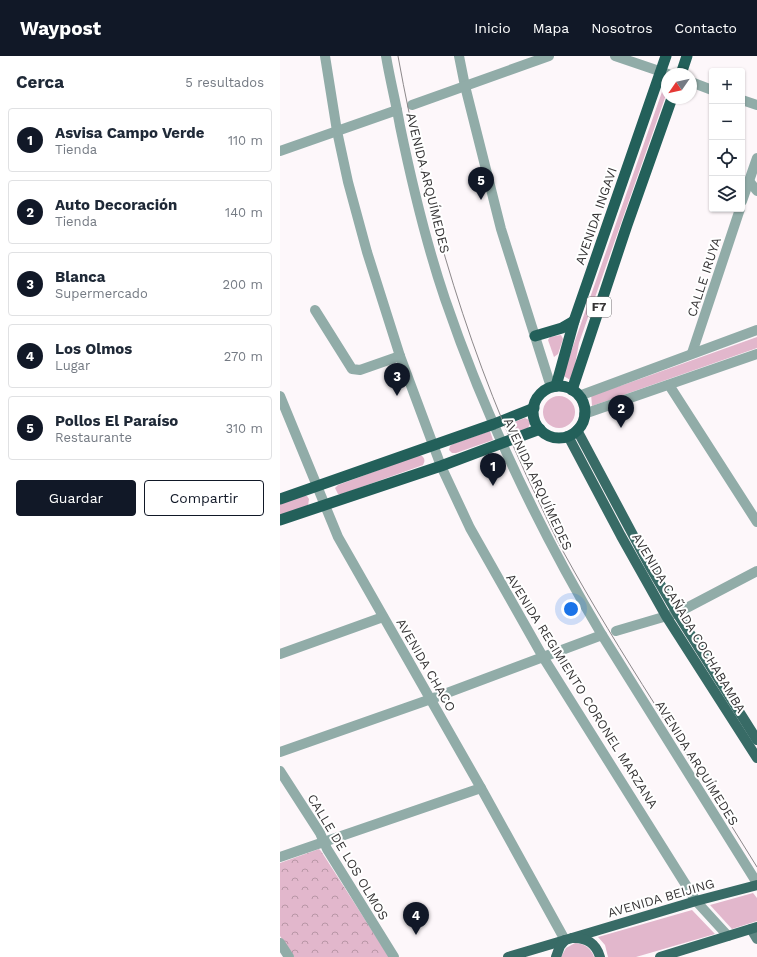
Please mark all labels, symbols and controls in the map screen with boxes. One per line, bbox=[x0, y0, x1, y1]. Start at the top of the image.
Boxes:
text: Waypost bbox=[20, 17, 101, 40]
text: Inicio bbox=[474, 20, 511, 36]
text: Mapa bbox=[533, 20, 569, 36]
text: Nosotros bbox=[591, 20, 653, 36]
text: Contacto bbox=[675, 20, 737, 36]
north arrow bbox=[661, 68, 697, 104]
map controls bbox=[709, 68, 745, 212]
button: + bbox=[709, 68, 745, 104]
text: Cerca bbox=[16, 72, 64, 92]
text: 5 resultados bbox=[185, 75, 264, 90]
button: − bbox=[709, 104, 745, 140]
street label: AVENIDA ARQUÍMEDES bbox=[403, 111, 454, 255]
text: Asvisa Campo Verde bbox=[55, 124, 204, 142]
text: 1 bbox=[27, 133, 33, 148]
text: 110 m bbox=[228, 133, 263, 148]
button: locate bbox=[709, 140, 745, 176]
text: Tienda bbox=[55, 142, 97, 157]
street label: AVENIDA INGAVI bbox=[572, 165, 620, 267]
pin: 5 bbox=[468, 167, 494, 200]
button: layers bbox=[709, 176, 745, 212]
text: Auto Decoración bbox=[55, 196, 177, 214]
text: 2 bbox=[26, 205, 34, 220]
text: 140 m bbox=[225, 205, 263, 220]
text: Tienda bbox=[55, 214, 97, 229]
street label: CALLE IRUYA bbox=[684, 235, 724, 319]
text: Blanca bbox=[55, 268, 105, 286]
text: 3 bbox=[26, 277, 34, 292]
text: 200 m bbox=[222, 277, 263, 292]
text: Supermercado bbox=[55, 286, 148, 301]
road number: F7 bbox=[587, 297, 611, 317]
text: Los Olmos bbox=[55, 340, 132, 358]
text: 4 bbox=[26, 349, 34, 364]
text: 270 m bbox=[224, 349, 263, 364]
text: Lugar bbox=[55, 358, 90, 373]
pin: 3 bbox=[384, 363, 410, 396]
pin: 2 bbox=[608, 395, 634, 428]
text: Pollos El Paraíso bbox=[55, 412, 178, 430]
street label: AVENIDA ARQUÍMEDES bbox=[501, 415, 576, 553]
text: 5 bbox=[26, 421, 34, 436]
text: 310 m bbox=[225, 421, 263, 436]
text: Restaurante bbox=[55, 430, 132, 445]
pin: 1 bbox=[480, 453, 506, 486]
button: Guardar bbox=[16, 480, 136, 516]
button: Compartir bbox=[144, 480, 264, 516]
street label: AVENIDA CAÑADA COCHABAMBA bbox=[629, 530, 749, 716]
street label: AVENIDA REGIMIENTO CORONEL MARZANA bbox=[503, 571, 661, 811]
your location bbox=[561, 599, 581, 619]
street label: AVENIDA CHACO bbox=[393, 616, 459, 714]
street label: AVENIDA ARQUÍMEDES bbox=[652, 697, 742, 828]
street label: CALLE DE LOS OLMOS bbox=[304, 791, 392, 923]
street label: AVENIDA BEIJING bbox=[606, 876, 716, 920]
pin: 4 bbox=[403, 902, 429, 935]

